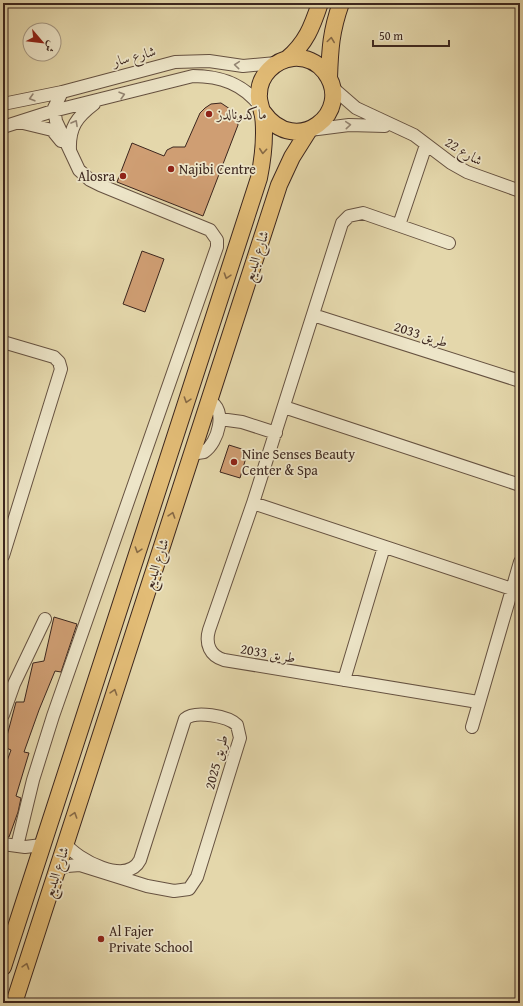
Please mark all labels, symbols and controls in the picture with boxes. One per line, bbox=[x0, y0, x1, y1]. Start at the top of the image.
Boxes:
north arrow bbox=[22, 22, 62, 62]
scale bar bbox=[373, 22, 449, 48]
text: 50 m bbox=[379, 27, 403, 44]
one-way arrow bbox=[326, 37, 335, 43]
text: ش bbox=[41, 38, 60, 55]
street label: شارع سار bbox=[108, 41, 158, 74]
one-way arrow bbox=[234, 61, 240, 70]
one-way arrow bbox=[118, 91, 125, 100]
one-way arrow bbox=[29, 93, 36, 102]
place label: ماكدونالدز bbox=[215, 104, 267, 124]
marker: ماكدونالدز bbox=[204, 109, 214, 119]
one-way arrow bbox=[70, 120, 78, 127]
one-way arrow bbox=[345, 121, 351, 130]
street label: شارع 22 bbox=[440, 132, 487, 172]
one-way arrow bbox=[259, 148, 268, 154]
place label: Najibi Centre bbox=[179, 159, 256, 179]
marker: Najibi Centre bbox=[166, 164, 176, 174]
place label: Alosra bbox=[78, 166, 115, 186]
marker: Alosra bbox=[118, 171, 128, 181]
street label: شارع البديع bbox=[238, 228, 277, 285]
one-way arrow bbox=[223, 272, 232, 279]
street label: طريق 2033 bbox=[391, 316, 451, 352]
one-way arrow bbox=[183, 396, 192, 403]
place label: Nine Senses Beauty Center & Spa bbox=[242, 444, 355, 480]
marker: Nine Senses Beauty Center & Spa bbox=[229, 457, 239, 467]
one-way arrow bbox=[167, 512, 175, 519]
street label: شارع البديع bbox=[138, 536, 177, 593]
one-way arrow bbox=[134, 546, 143, 553]
street label: طريق 2033 bbox=[239, 638, 297, 668]
one-way arrow bbox=[109, 688, 118, 695]
street label: طريق 2025 bbox=[199, 732, 233, 791]
one-way arrow bbox=[69, 812, 78, 819]
street label: شارع البديع bbox=[38, 844, 77, 901]
place label: Al Fajer Private School bbox=[109, 921, 193, 957]
marker: Al Fajer Private School bbox=[96, 934, 106, 944]
one-way arrow bbox=[21, 962, 30, 969]

